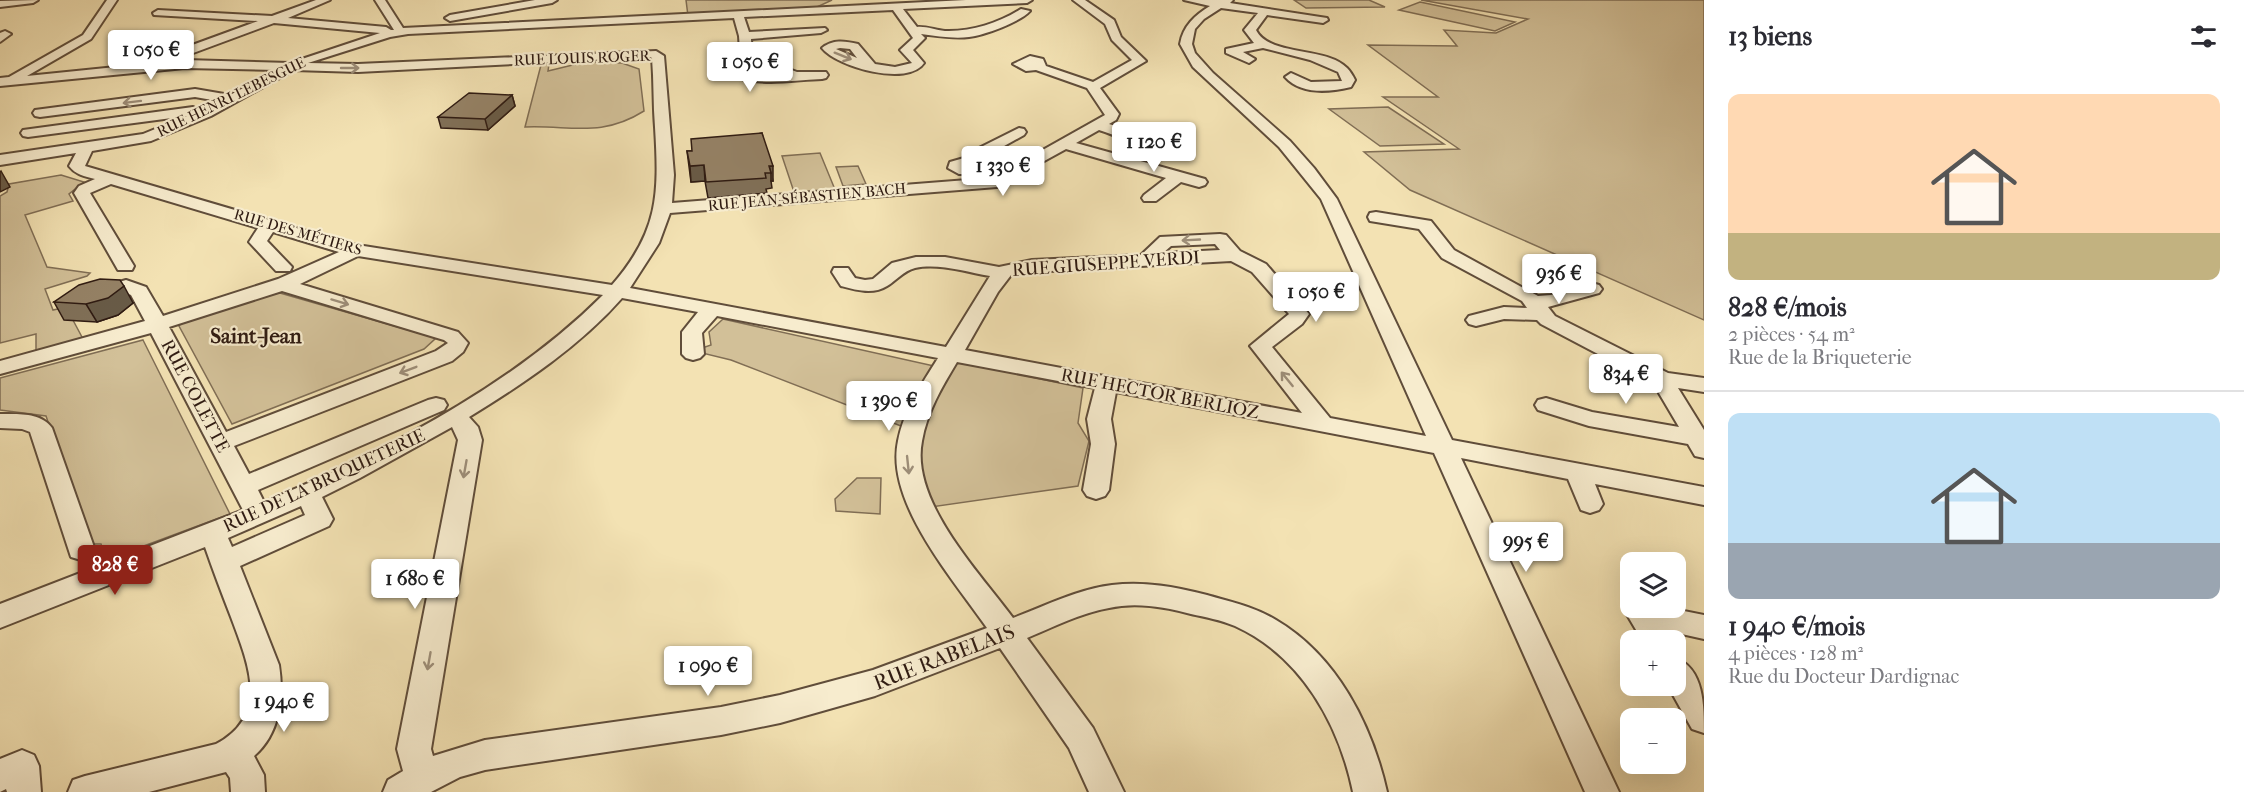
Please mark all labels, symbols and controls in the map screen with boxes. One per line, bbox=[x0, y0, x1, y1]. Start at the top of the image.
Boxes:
icon: filters bbox=[2187, 20, 2220, 53]
text: 13 biens bbox=[1728, 21, 1812, 52]
pin: 1 050 € bbox=[96, 30, 206, 81]
text: 1 050 € bbox=[122, 38, 180, 61]
pin: 1 050 € bbox=[695, 42, 805, 93]
street label: RUE LOUIS ROGER bbox=[513, 47, 652, 69]
text: 1 050 € bbox=[721, 50, 779, 73]
one-way arrow bbox=[833, 51, 852, 62]
street label: RUE HENRI LEBESGUE bbox=[154, 53, 308, 141]
one-way arrow bbox=[340, 62, 360, 74]
one-way arrow bbox=[122, 96, 142, 107]
pin: 1 120 € bbox=[1099, 122, 1209, 173]
text: 1 120 € bbox=[1126, 130, 1182, 153]
icon: home bbox=[1920, 133, 2028, 241]
pin: 1 330 € bbox=[948, 146, 1058, 197]
text: 1 330 € bbox=[975, 154, 1031, 177]
street label: RUE JEAN-SÉBASTIEN BACH bbox=[707, 179, 907, 215]
street label: RUE DES MÉTIERS bbox=[232, 205, 364, 259]
one-way arrow bbox=[1181, 234, 1201, 245]
street label: RUE GIUSEPPE VERDI bbox=[1011, 247, 1201, 281]
pin: 936 € bbox=[1517, 254, 1601, 305]
text: 936 € bbox=[1536, 262, 1582, 285]
pin: 1 050 € bbox=[1261, 272, 1371, 323]
text: 1 050 € bbox=[1287, 280, 1345, 303]
text: 828 €/mois bbox=[1728, 292, 1847, 323]
one-way arrow bbox=[330, 297, 349, 308]
text: 2 pièces · 54 m² bbox=[1728, 323, 1855, 346]
district label: Saint-Jean bbox=[210, 324, 303, 348]
street label: RUE COLETTE bbox=[156, 336, 234, 456]
text: Rue de la Briqueterie bbox=[1728, 346, 1912, 369]
pin: 834 € bbox=[1584, 354, 1668, 405]
text: 834 € bbox=[1603, 362, 1649, 385]
street label: RUE HECTOR BERLIOZ bbox=[1059, 364, 1261, 424]
one-way arrow bbox=[399, 365, 417, 376]
one-way arrow bbox=[1280, 371, 1293, 387]
pin: 1 390 € bbox=[834, 381, 944, 432]
text: 1 390 € bbox=[860, 389, 918, 412]
street label: RUE DE LA BRIQUETERIE bbox=[220, 425, 428, 537]
icon: home bbox=[1920, 452, 2028, 560]
one-way arrow bbox=[903, 454, 914, 474]
one-way arrow bbox=[459, 459, 470, 479]
pin: 995 € bbox=[1484, 522, 1568, 573]
text: 995 € bbox=[1503, 530, 1549, 553]
pin: 828 € bbox=[73, 545, 157, 596]
map controls bbox=[1620, 552, 1686, 774]
button: layers bbox=[1620, 552, 1686, 618]
text: 828 € bbox=[92, 553, 138, 576]
pin: 1 680 € bbox=[360, 559, 470, 610]
text: 1 680 € bbox=[385, 567, 445, 590]
text: 1 940 €/mois bbox=[1728, 611, 1865, 642]
street label: RUE RABELAIS bbox=[870, 619, 1018, 695]
button: + bbox=[1620, 630, 1686, 696]
text: 4 pièces · 128 m² bbox=[1728, 642, 1863, 665]
pin: 1 090 € bbox=[653, 646, 763, 697]
one-way arrow bbox=[424, 651, 435, 670]
text: 1 090 € bbox=[678, 654, 738, 677]
text: Rue du Docteur Dardignac bbox=[1728, 665, 1959, 688]
pin: 1 940 € bbox=[229, 682, 339, 733]
text: 1 940 € bbox=[254, 690, 314, 713]
button: − bbox=[1620, 708, 1686, 774]

